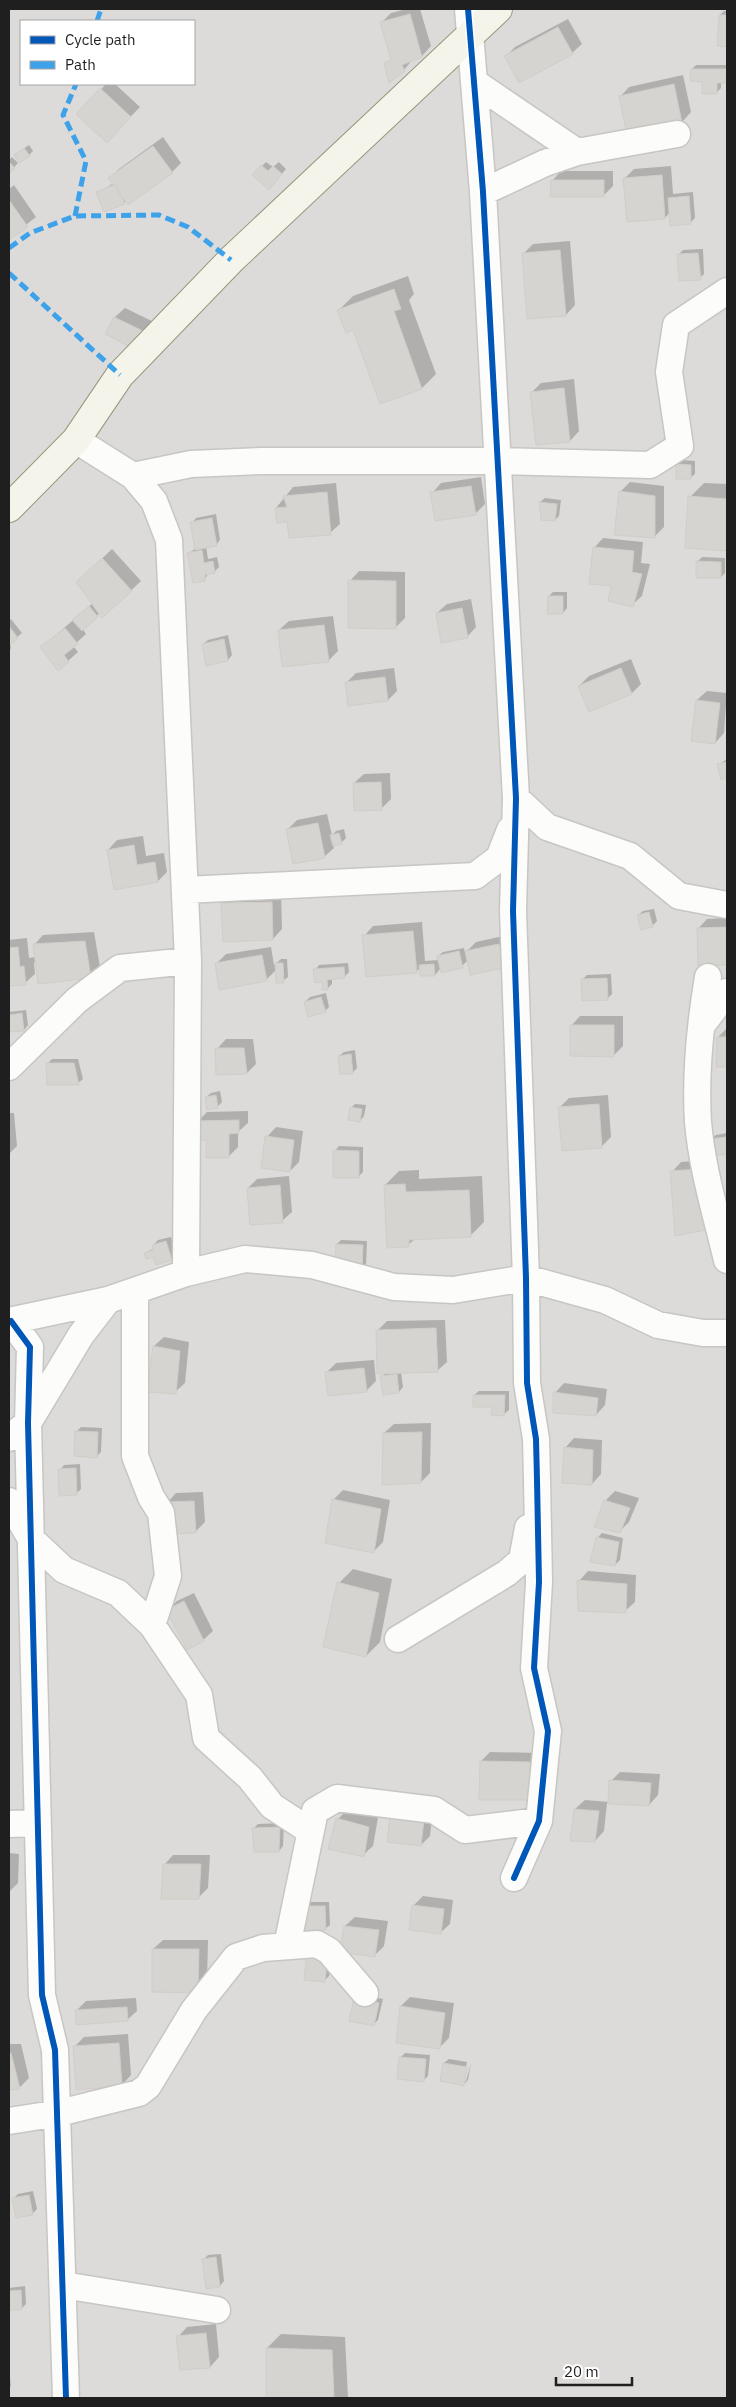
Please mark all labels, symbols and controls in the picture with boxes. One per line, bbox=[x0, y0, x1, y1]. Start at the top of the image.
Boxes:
legend bbox=[20, 20, 195, 85]
text: Cycle path bbox=[65, 30, 136, 49]
text: Path bbox=[65, 55, 96, 74]
scale bar bbox=[556, 2354, 632, 2386]
text: 20 m bbox=[564, 2362, 599, 2381]

